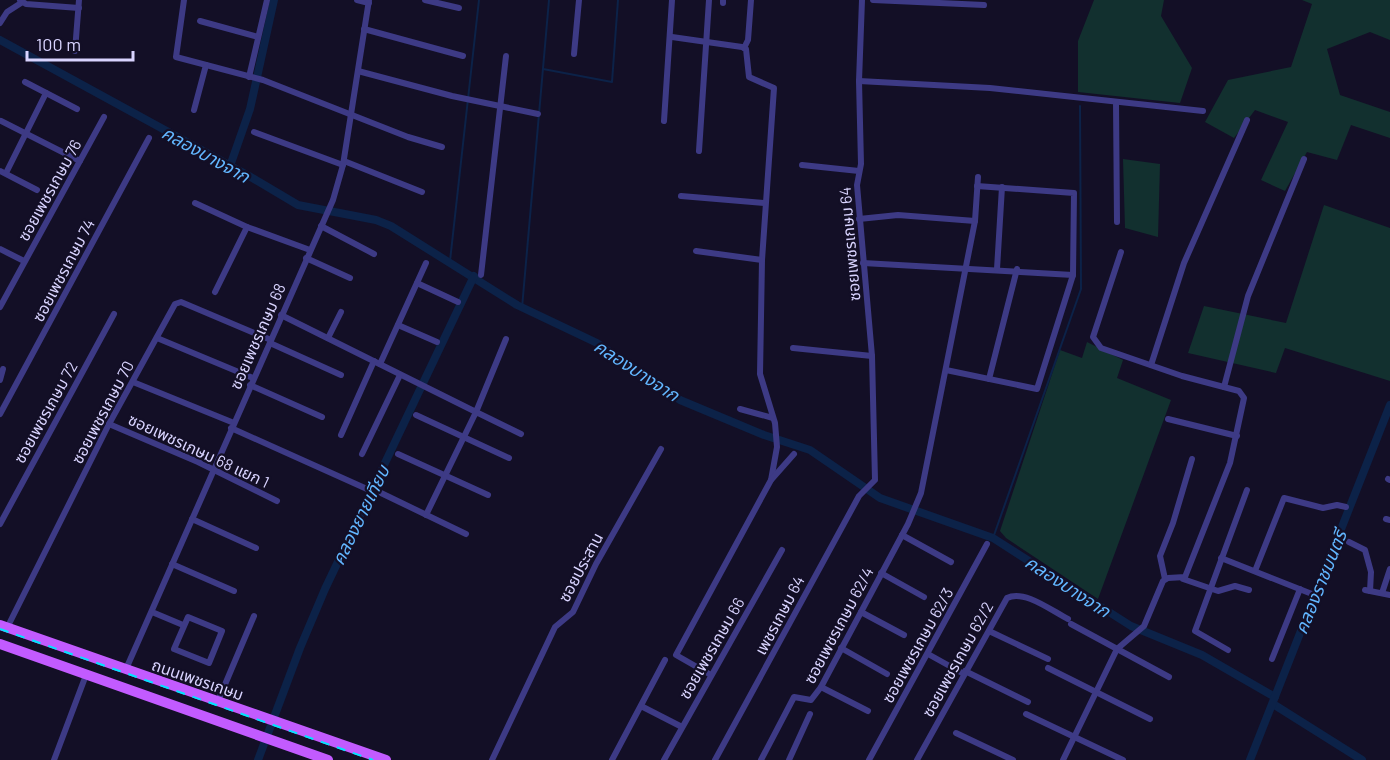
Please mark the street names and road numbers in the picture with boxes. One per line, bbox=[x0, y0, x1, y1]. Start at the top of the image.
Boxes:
street label: ซอยเพชรเกษม 76 bbox=[13, 136, 85, 244]
street label: ซอยเพชรเกษม 64 bbox=[835, 186, 863, 302]
street label: ซอยเพชรเกษม 74 bbox=[28, 215, 98, 325]
street label: ซอยเพชรเกษม 68 bbox=[225, 280, 289, 392]
street label: ซอยเพชรเกษม 70 bbox=[67, 357, 137, 467]
street label: ซอยเพชรเกษม 72 bbox=[9, 358, 81, 466]
street label: ซอยเพชรเกษม 68 แยก 1 bbox=[125, 409, 273, 491]
street label: ซอยประสาน bbox=[554, 529, 606, 605]
street label: ซอยเพชรเกษม 62/4 bbox=[799, 563, 877, 687]
street label: เพชรเกษม 64 bbox=[750, 572, 808, 658]
street label: ซอยเพชรเกษม 62/3 bbox=[877, 584, 957, 706]
street label: ซอยเพชรเกษม 66 bbox=[674, 594, 748, 702]
street label: ซอยเพชรเกษม 62/2 bbox=[917, 598, 997, 720]
street label: ถนนเพชรเกษม bbox=[150, 654, 246, 704]

